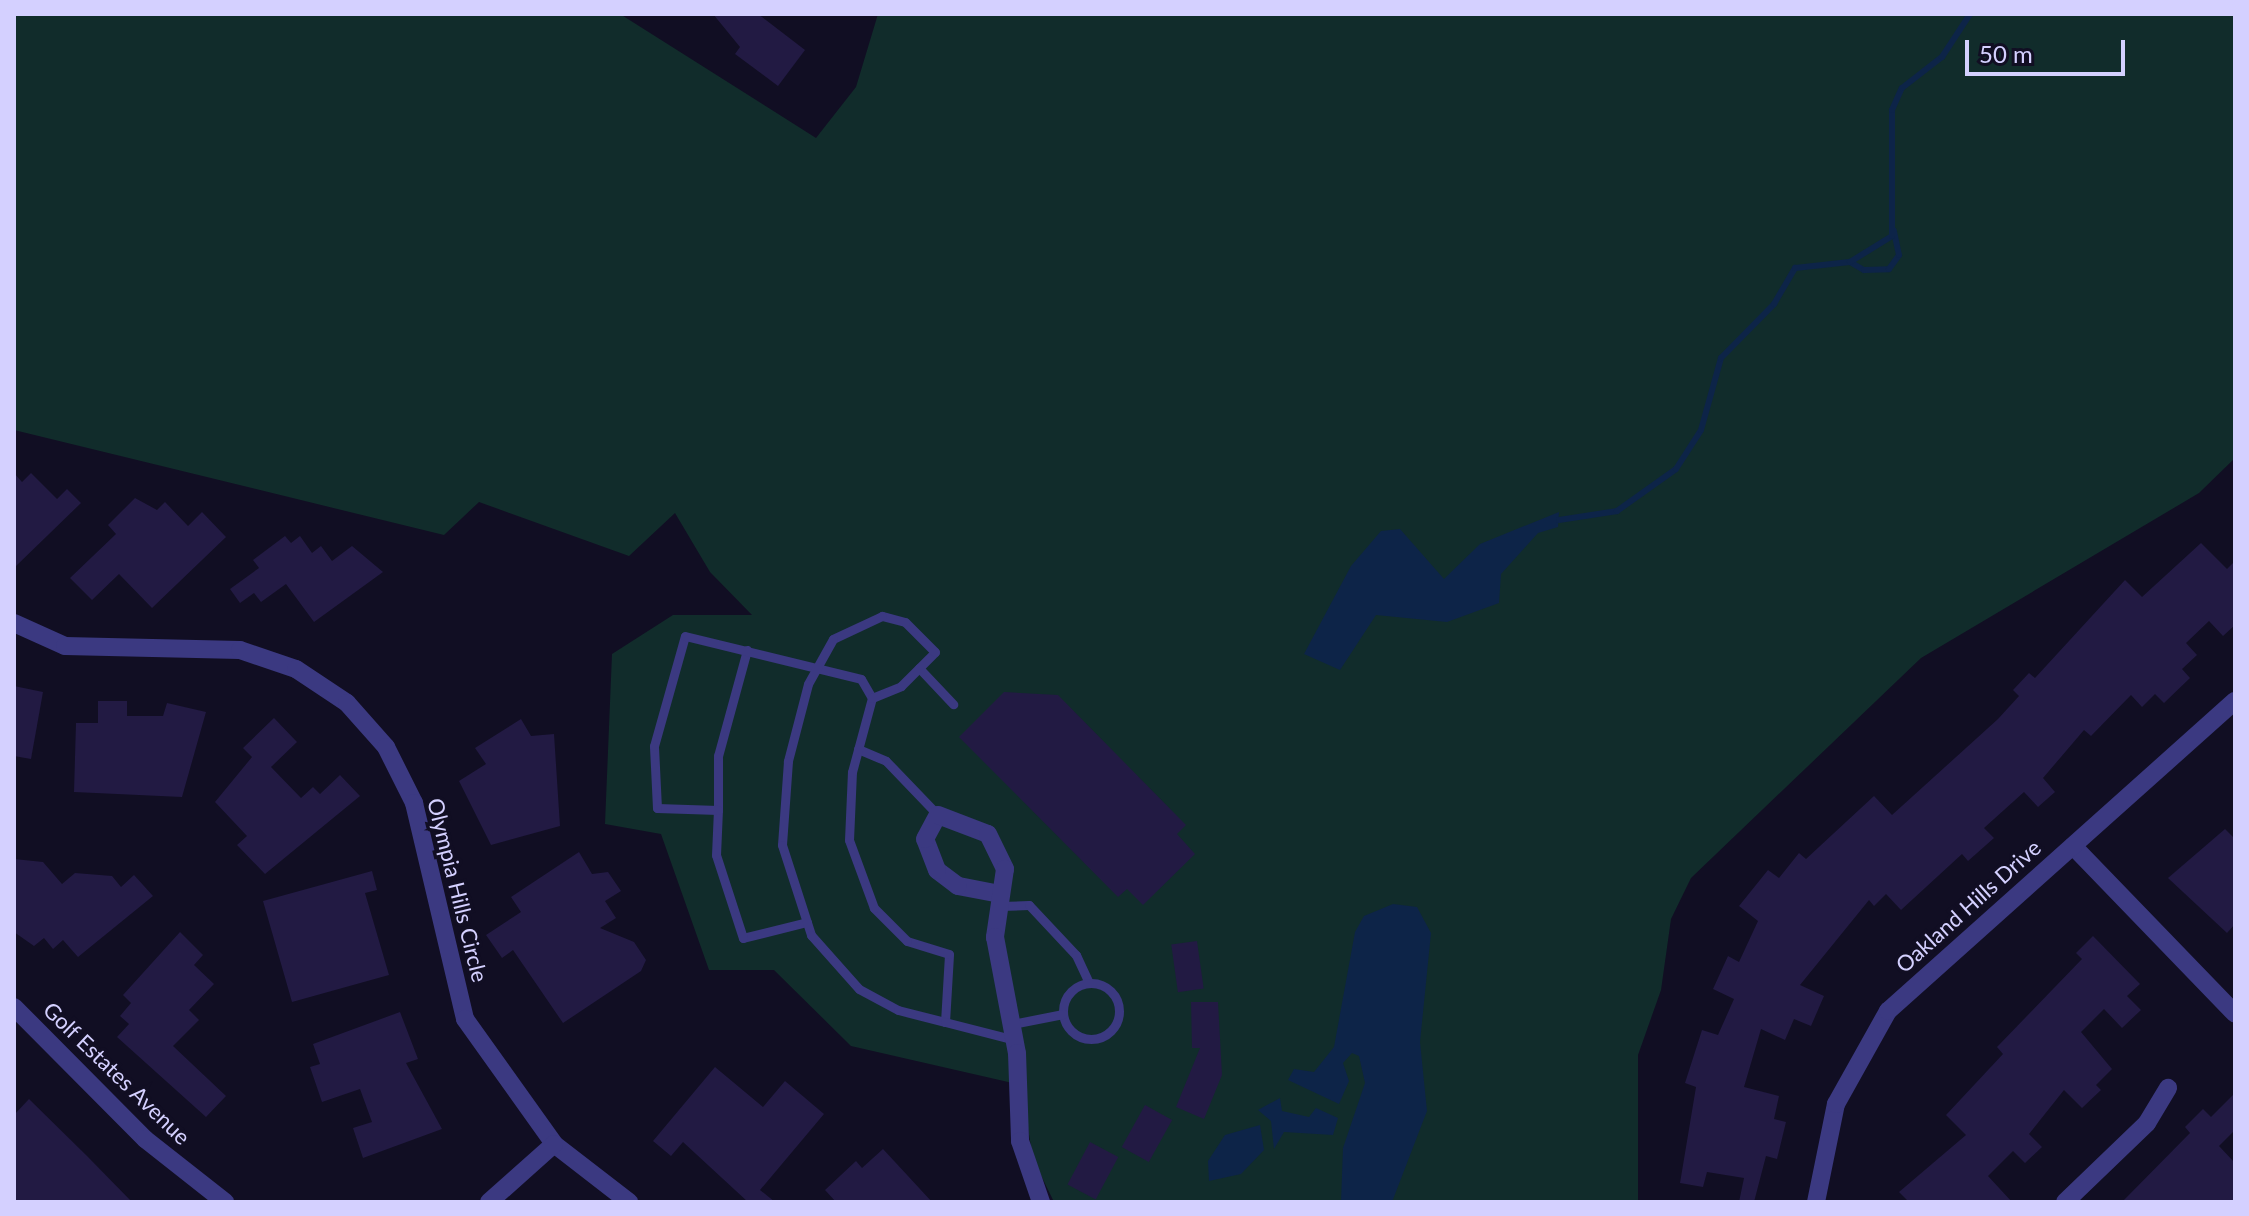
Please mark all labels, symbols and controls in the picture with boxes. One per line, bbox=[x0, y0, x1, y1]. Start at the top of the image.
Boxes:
scale bar bbox=[1969, 24, 2129, 74]
text: 50 m bbox=[1979, 39, 2033, 68]
street label: Olympia Hills Circle bbox=[422, 795, 494, 985]
street label: Oakland Hills Drive bbox=[1890, 834, 2046, 978]
street label: Golf Estates Avenue bbox=[38, 996, 196, 1150]

